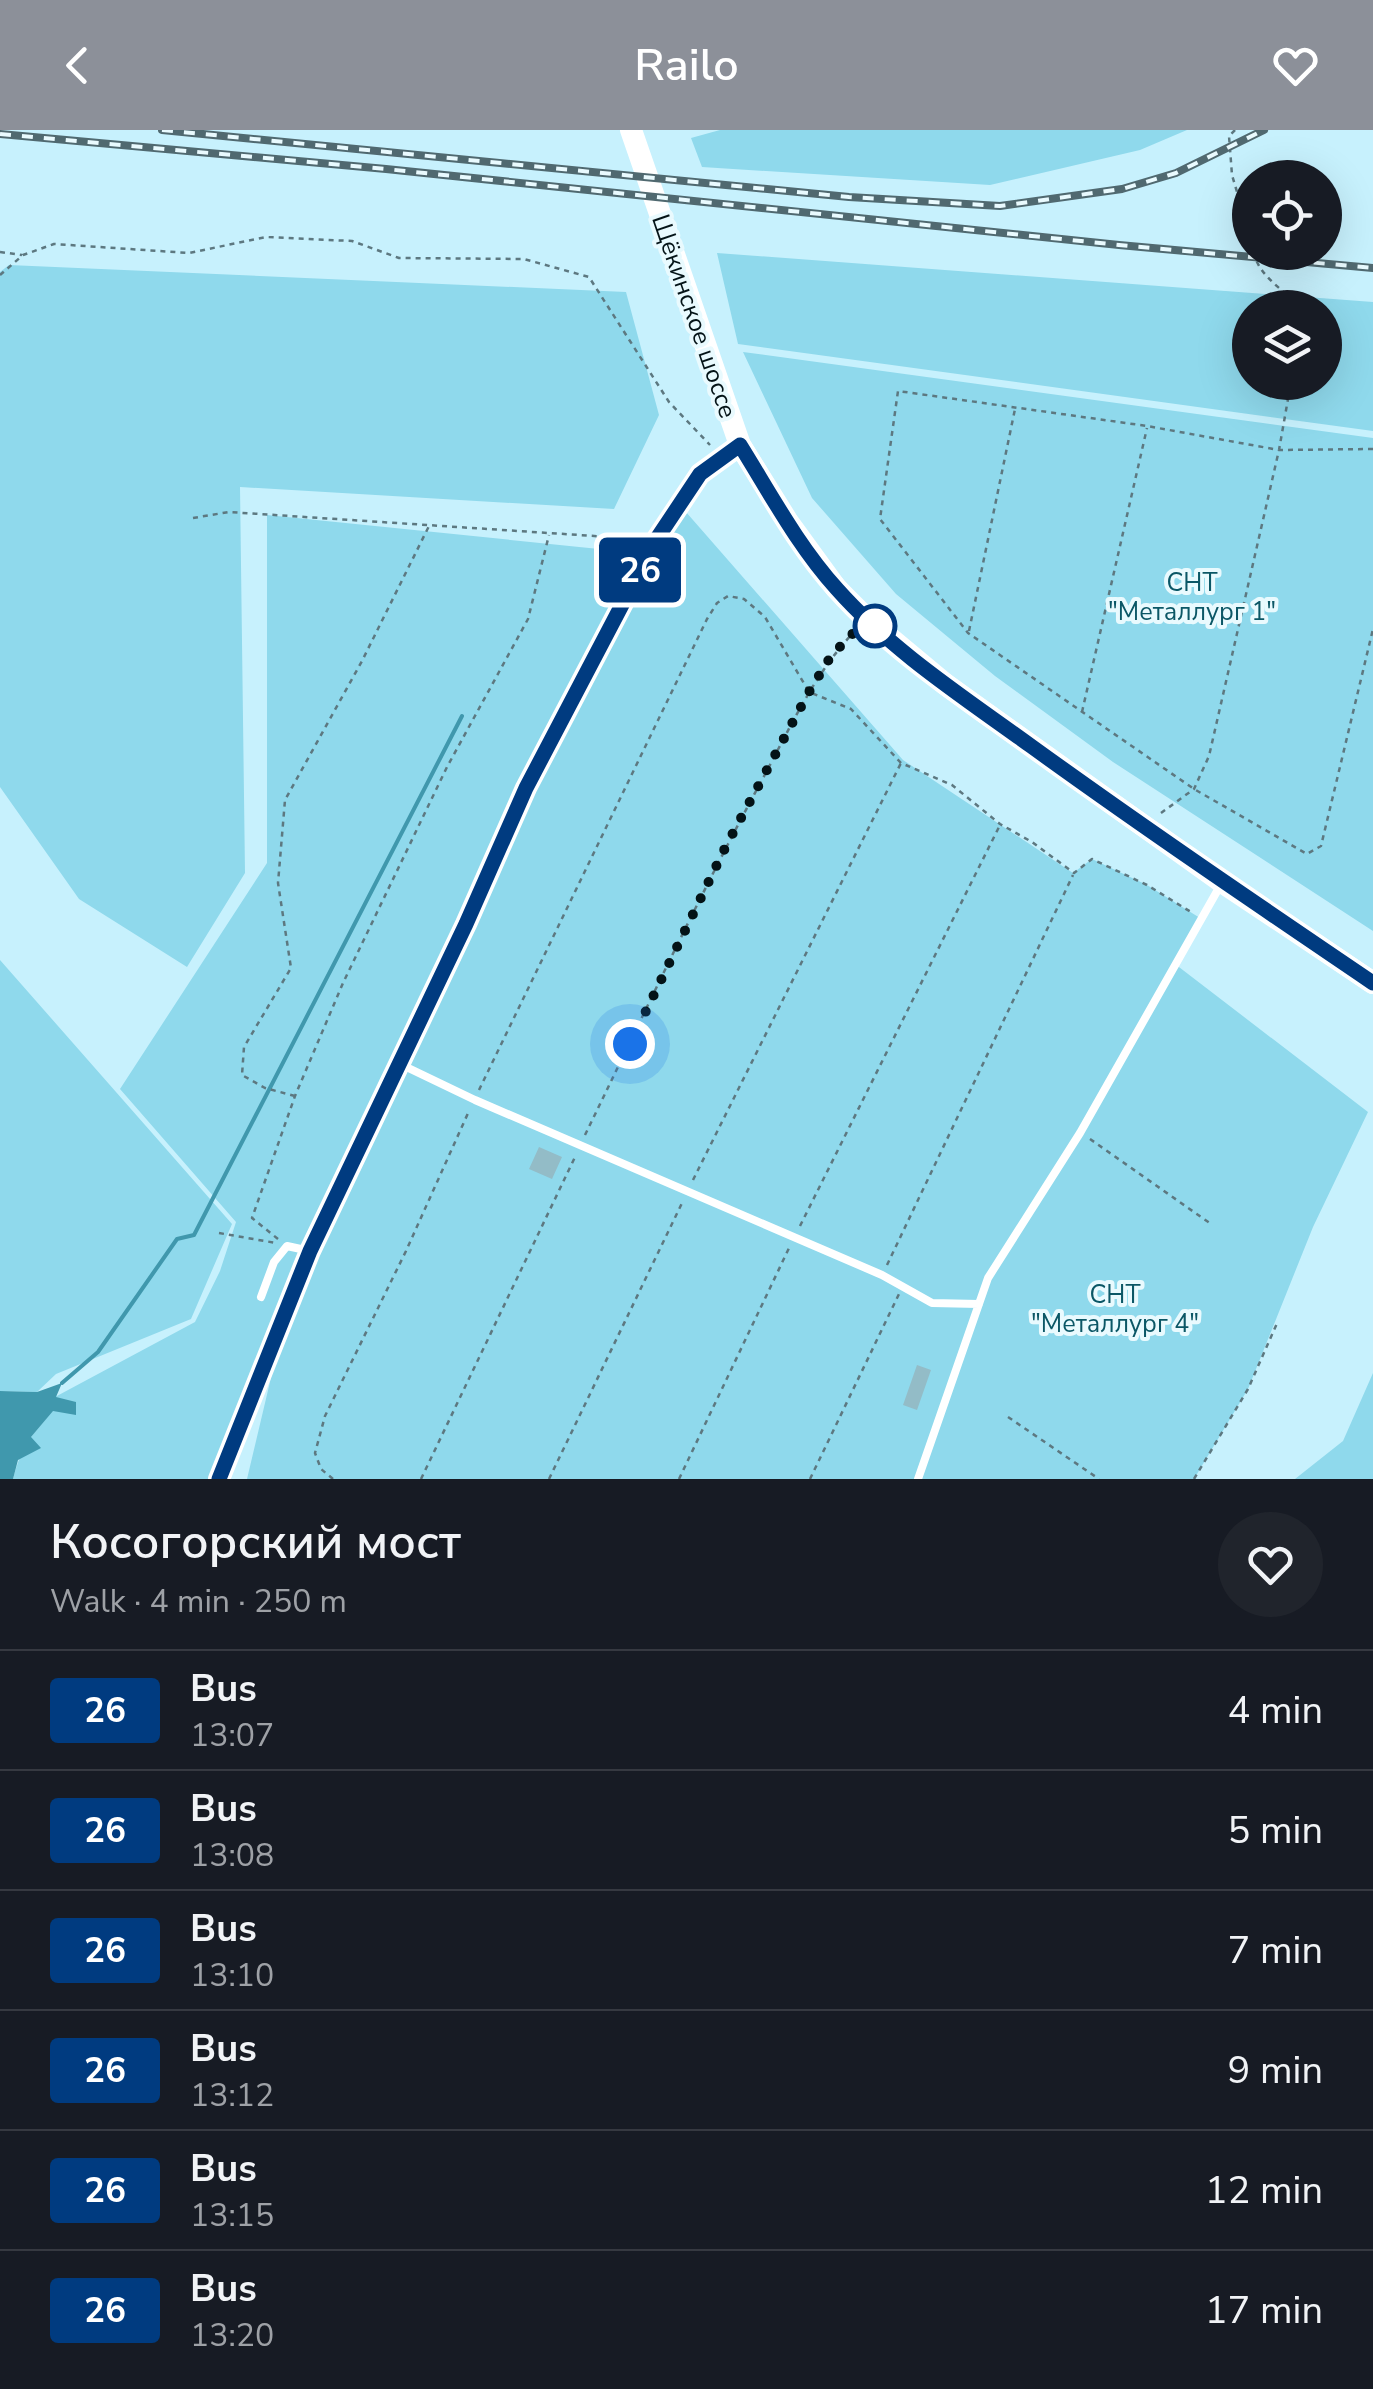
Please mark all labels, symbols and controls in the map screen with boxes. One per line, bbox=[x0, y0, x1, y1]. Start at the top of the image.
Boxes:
text: Railo bbox=[634, 35, 739, 96]
icon: back bbox=[50, 38, 105, 93]
icon: heart bbox=[1268, 38, 1323, 93]
map controls bbox=[1232, 160, 1342, 400]
button: locate bbox=[1232, 160, 1342, 270]
street label: Щёкинское шоссе bbox=[643, 210, 745, 423]
button: layers bbox=[1232, 290, 1342, 400]
line badge: 26 bbox=[595, 538, 685, 602]
text: 26 bbox=[619, 547, 661, 594]
park label: СНТ "Металлург 1" bbox=[1108, 566, 1276, 629]
unlabelled marker bbox=[854, 605, 896, 647]
your location bbox=[605, 1019, 655, 1069]
park label: СНТ "Металлург 4" bbox=[1031, 1278, 1199, 1341]
text: Косогорский мост bbox=[50, 1509, 461, 1575]
button: heart bbox=[1218, 1512, 1323, 1617]
text: Walk · 4 min · 250 m bbox=[50, 1580, 347, 1623]
text: Bus bbox=[190, 1663, 257, 1714]
text: 4 min bbox=[1228, 1685, 1323, 1736]
text: 26 bbox=[84, 1687, 126, 1734]
text: 13:07 bbox=[190, 1714, 274, 1757]
text: Bus bbox=[190, 1783, 257, 1834]
text: 5 min bbox=[1228, 1805, 1323, 1856]
text: 26 bbox=[84, 1807, 126, 1854]
text: 13:08 bbox=[190, 1834, 274, 1877]
text: Bus bbox=[190, 1903, 257, 1954]
text: 7 min bbox=[1228, 1925, 1323, 1976]
text: 26 bbox=[84, 1927, 126, 1974]
text: 13:10 bbox=[190, 1954, 274, 1997]
text: Bus bbox=[190, 2023, 257, 2074]
text: 9 min bbox=[1228, 2045, 1323, 2096]
text: 26 bbox=[84, 2047, 126, 2094]
text: 13:12 bbox=[190, 2074, 274, 2117]
text: Bus bbox=[190, 2143, 257, 2194]
text: 12 min bbox=[1205, 2165, 1323, 2216]
text: 26 bbox=[84, 2167, 126, 2214]
text: 13:15 bbox=[190, 2194, 274, 2237]
text: Bus bbox=[190, 2263, 257, 2314]
text: 17 min bbox=[1205, 2285, 1323, 2336]
text: 26 bbox=[84, 2287, 126, 2334]
text: 13:20 bbox=[190, 2314, 274, 2357]

